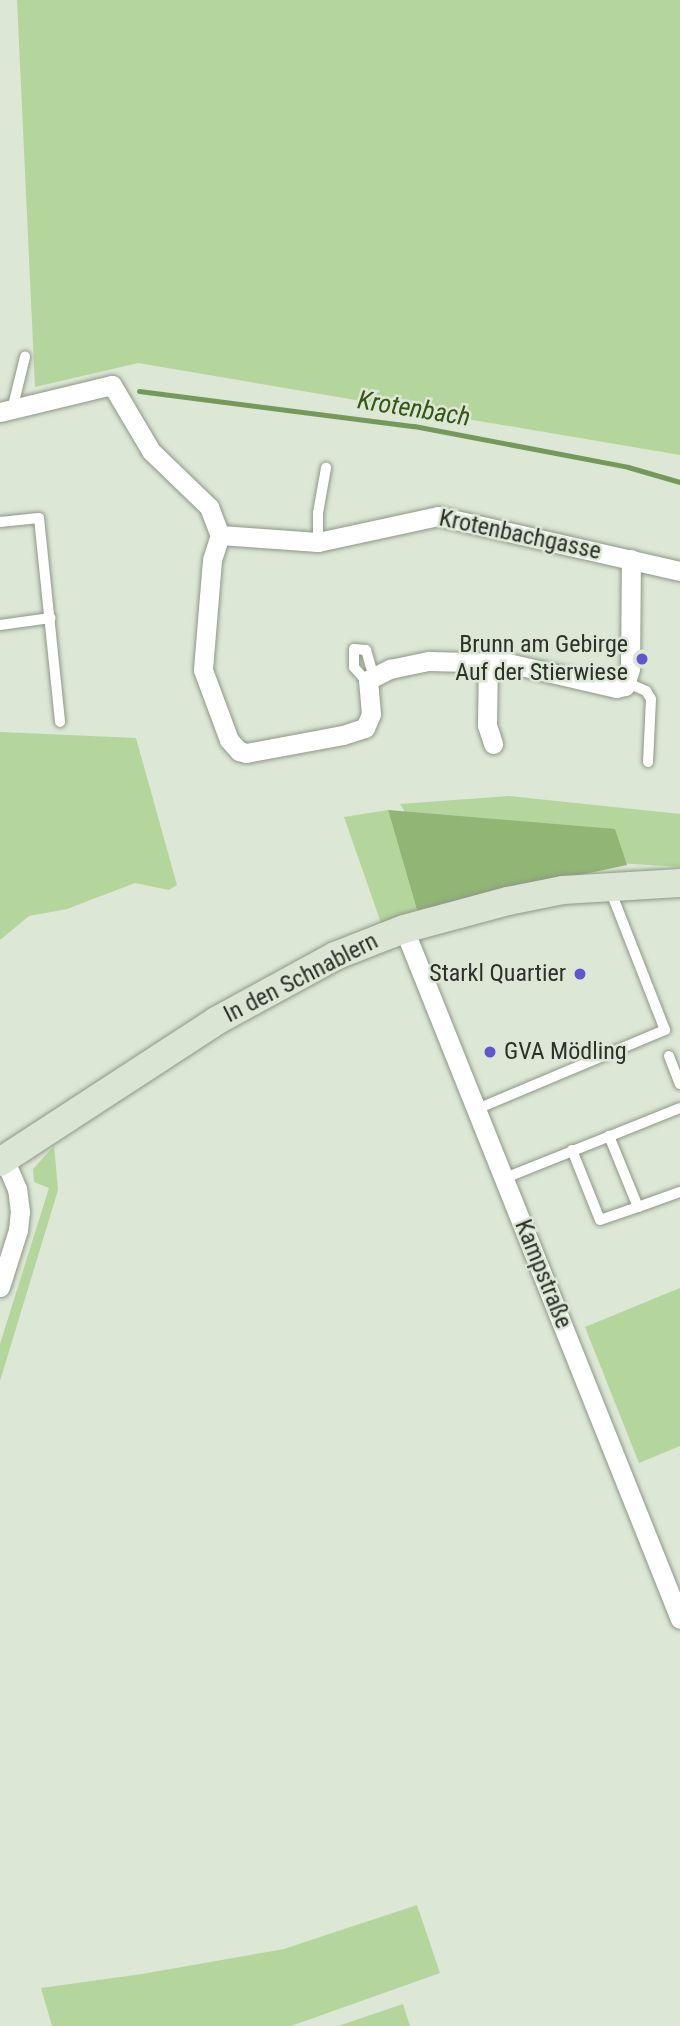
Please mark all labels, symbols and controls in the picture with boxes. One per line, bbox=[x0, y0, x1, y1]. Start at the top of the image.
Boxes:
water label: Krotenbach bbox=[355, 385, 473, 433]
street label: Krotenbachgasse bbox=[436, 504, 604, 566]
place label: Brunn am Gebirge Auf der Stierwiese bbox=[455, 631, 628, 687]
marker: Brunn am Gebirge Auf der Stierwiese bbox=[634, 651, 650, 667]
street label: In den Schnablern bbox=[219, 927, 383, 1029]
place label: Starkl Quartier bbox=[429, 960, 566, 988]
marker: Starkl Quartier bbox=[572, 966, 588, 982]
place label: GVA Mödling bbox=[504, 1038, 627, 1066]
marker: GVA Mödling bbox=[482, 1044, 498, 1060]
street label: Kampstraße bbox=[508, 1215, 578, 1333]

